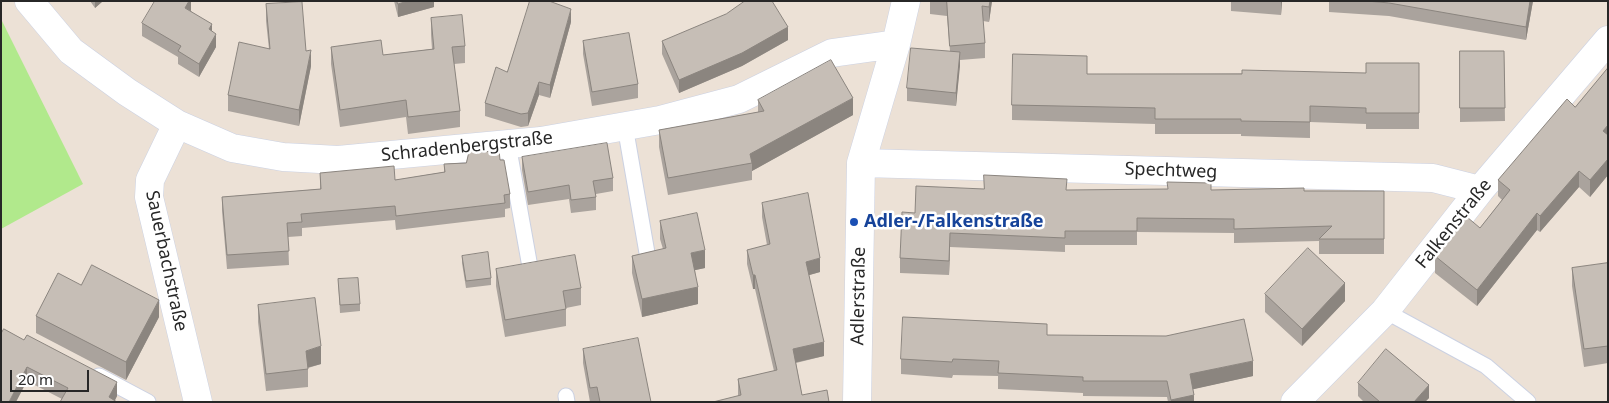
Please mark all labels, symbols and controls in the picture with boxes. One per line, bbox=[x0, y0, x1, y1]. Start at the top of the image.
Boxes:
street label: Schradenbergstraße bbox=[380, 127, 554, 167]
street label: Spechtweg bbox=[1124, 159, 1218, 183]
street label: Falkenstraße bbox=[1411, 175, 1497, 273]
street label: Sauerbachstraße bbox=[141, 189, 191, 333]
place label: Adler-/Falkenstraße bbox=[864, 211, 1044, 233]
marker: Adler-/Falkenstraße bbox=[848, 216, 860, 228]
street label: Adlerstraße bbox=[847, 247, 871, 345]
scale bar bbox=[12, 360, 91, 392]
text: 20 m bbox=[18, 369, 53, 389]

